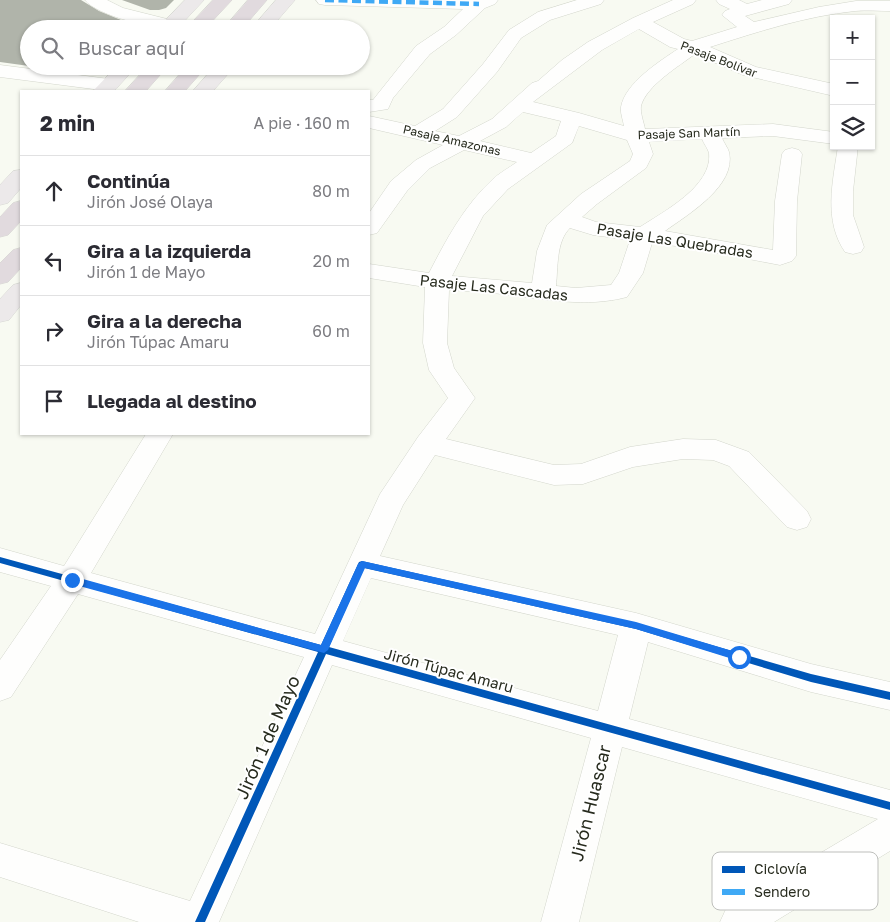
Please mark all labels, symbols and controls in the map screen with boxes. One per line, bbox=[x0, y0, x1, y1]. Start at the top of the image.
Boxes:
map controls bbox=[830, 15, 875, 150]
button: + bbox=[830, 15, 875, 60]
search box bbox=[20, 20, 370, 75]
icon: search bbox=[38, 34, 66, 62]
text: Buscar aquí bbox=[78, 36, 185, 59]
street label: Pasaje Bolívar bbox=[679, 37, 760, 81]
button: − bbox=[830, 60, 875, 105]
button: layers bbox=[830, 105, 875, 150]
text: 2 min bbox=[40, 110, 95, 136]
text: A pie · 160 m bbox=[254, 113, 350, 133]
street label: Pasaje Amazonas bbox=[402, 121, 502, 159]
street label: Pasaje San Martín bbox=[637, 124, 741, 142]
text: Continúa bbox=[87, 169, 170, 192]
icon: ahead bbox=[40, 177, 68, 205]
text: 80 m bbox=[312, 181, 350, 201]
text: Jirón José Olaya bbox=[87, 192, 213, 212]
street label: Pasaje Las Quebradas bbox=[596, 219, 754, 261]
text: Gira a la izquierda bbox=[87, 239, 251, 262]
icon: left bbox=[40, 247, 68, 275]
text: 20 m bbox=[313, 251, 350, 271]
text: Jirón 1 de Mayo bbox=[87, 262, 205, 282]
street label: Pasaje Las Cascadas bbox=[419, 270, 569, 304]
text: Gira a la derecha bbox=[87, 309, 242, 332]
icon: right bbox=[40, 317, 68, 345]
text: 60 m bbox=[312, 321, 350, 341]
text: Jirón Túpac Amaru bbox=[87, 332, 229, 352]
icon: arrive bbox=[40, 387, 68, 415]
text: Llegada al destino bbox=[87, 389, 257, 412]
route end bbox=[61, 569, 84, 592]
street label: Jirón Túpac Amaru bbox=[382, 644, 516, 696]
route start bbox=[728, 646, 751, 669]
street label: Jirón 1 de Mayo bbox=[230, 672, 304, 802]
street label: Jirón Huascar bbox=[565, 742, 615, 864]
legend bbox=[712, 852, 878, 910]
text: Ciclovía bbox=[754, 860, 807, 877]
text: Sendero bbox=[754, 883, 810, 900]

